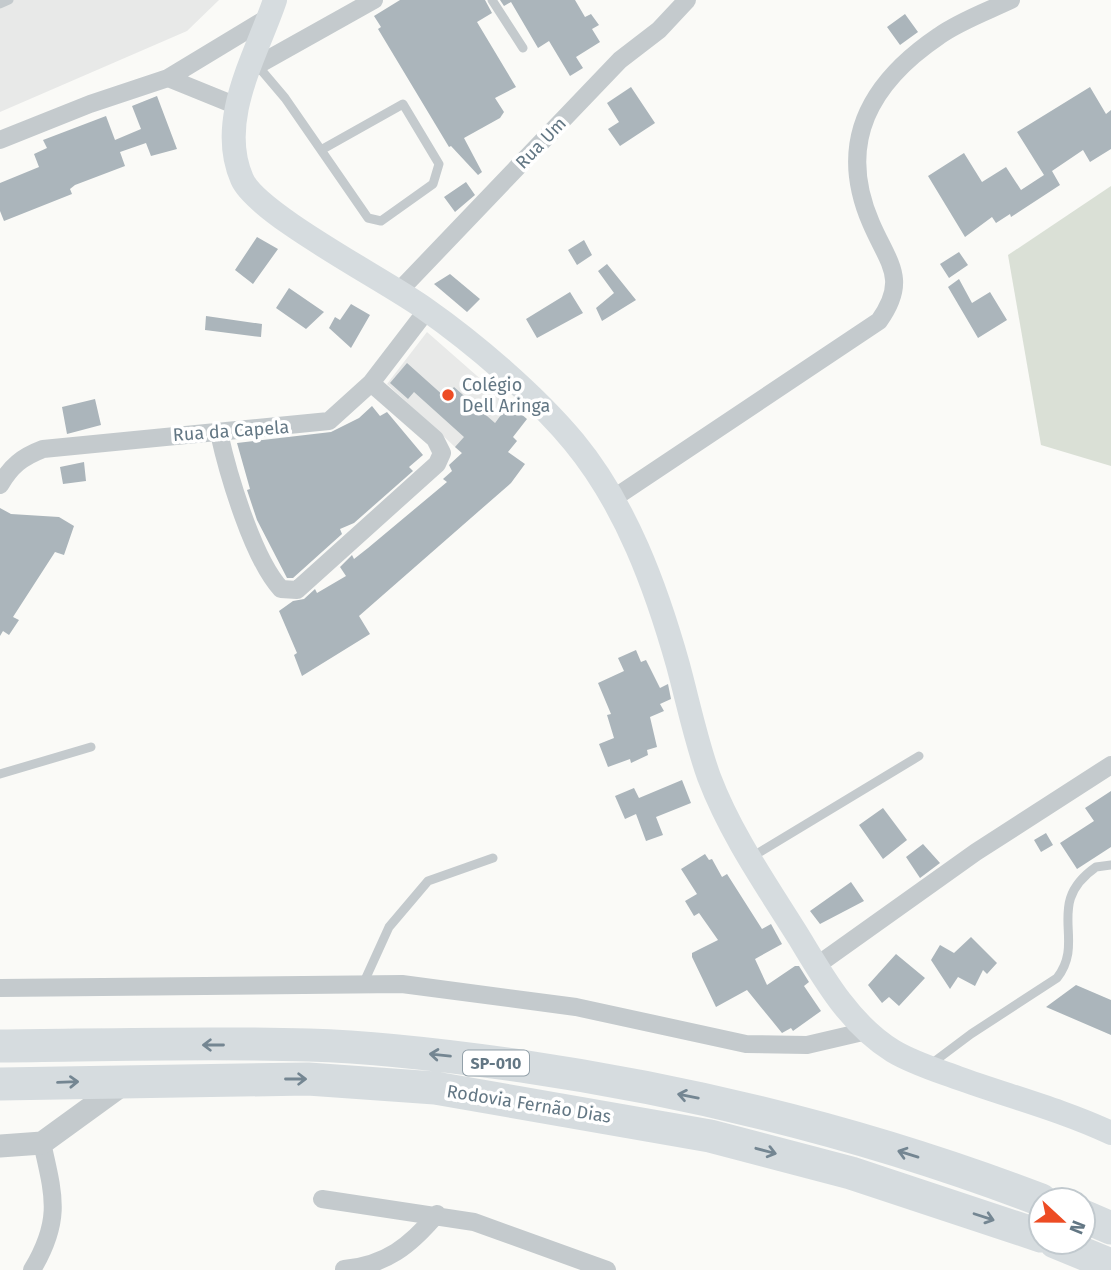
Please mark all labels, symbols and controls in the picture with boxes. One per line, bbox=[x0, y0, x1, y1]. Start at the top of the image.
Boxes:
street label: Rua Um bbox=[511, 113, 571, 173]
place label: Colégio Dell Aringa bbox=[462, 374, 550, 417]
marker: Colégio Dell Aringa bbox=[440, 387, 456, 403]
street label: Rua da Capela bbox=[172, 416, 290, 446]
one-way arrow bbox=[202, 1038, 225, 1052]
one-way arrow bbox=[429, 1048, 452, 1061]
road number: SP-010 bbox=[463, 1050, 529, 1076]
one-way arrow bbox=[284, 1072, 307, 1086]
one-way arrow bbox=[56, 1075, 79, 1088]
street label: Rodovia Fernão Dias bbox=[445, 1080, 613, 1128]
one-way arrow bbox=[677, 1089, 700, 1102]
one-way arrow bbox=[754, 1145, 777, 1158]
one-way arrow bbox=[897, 1147, 919, 1160]
north arrow bbox=[1027, 1186, 1097, 1256]
one-way arrow bbox=[972, 1212, 994, 1224]
text: N bbox=[1064, 1217, 1090, 1237]

